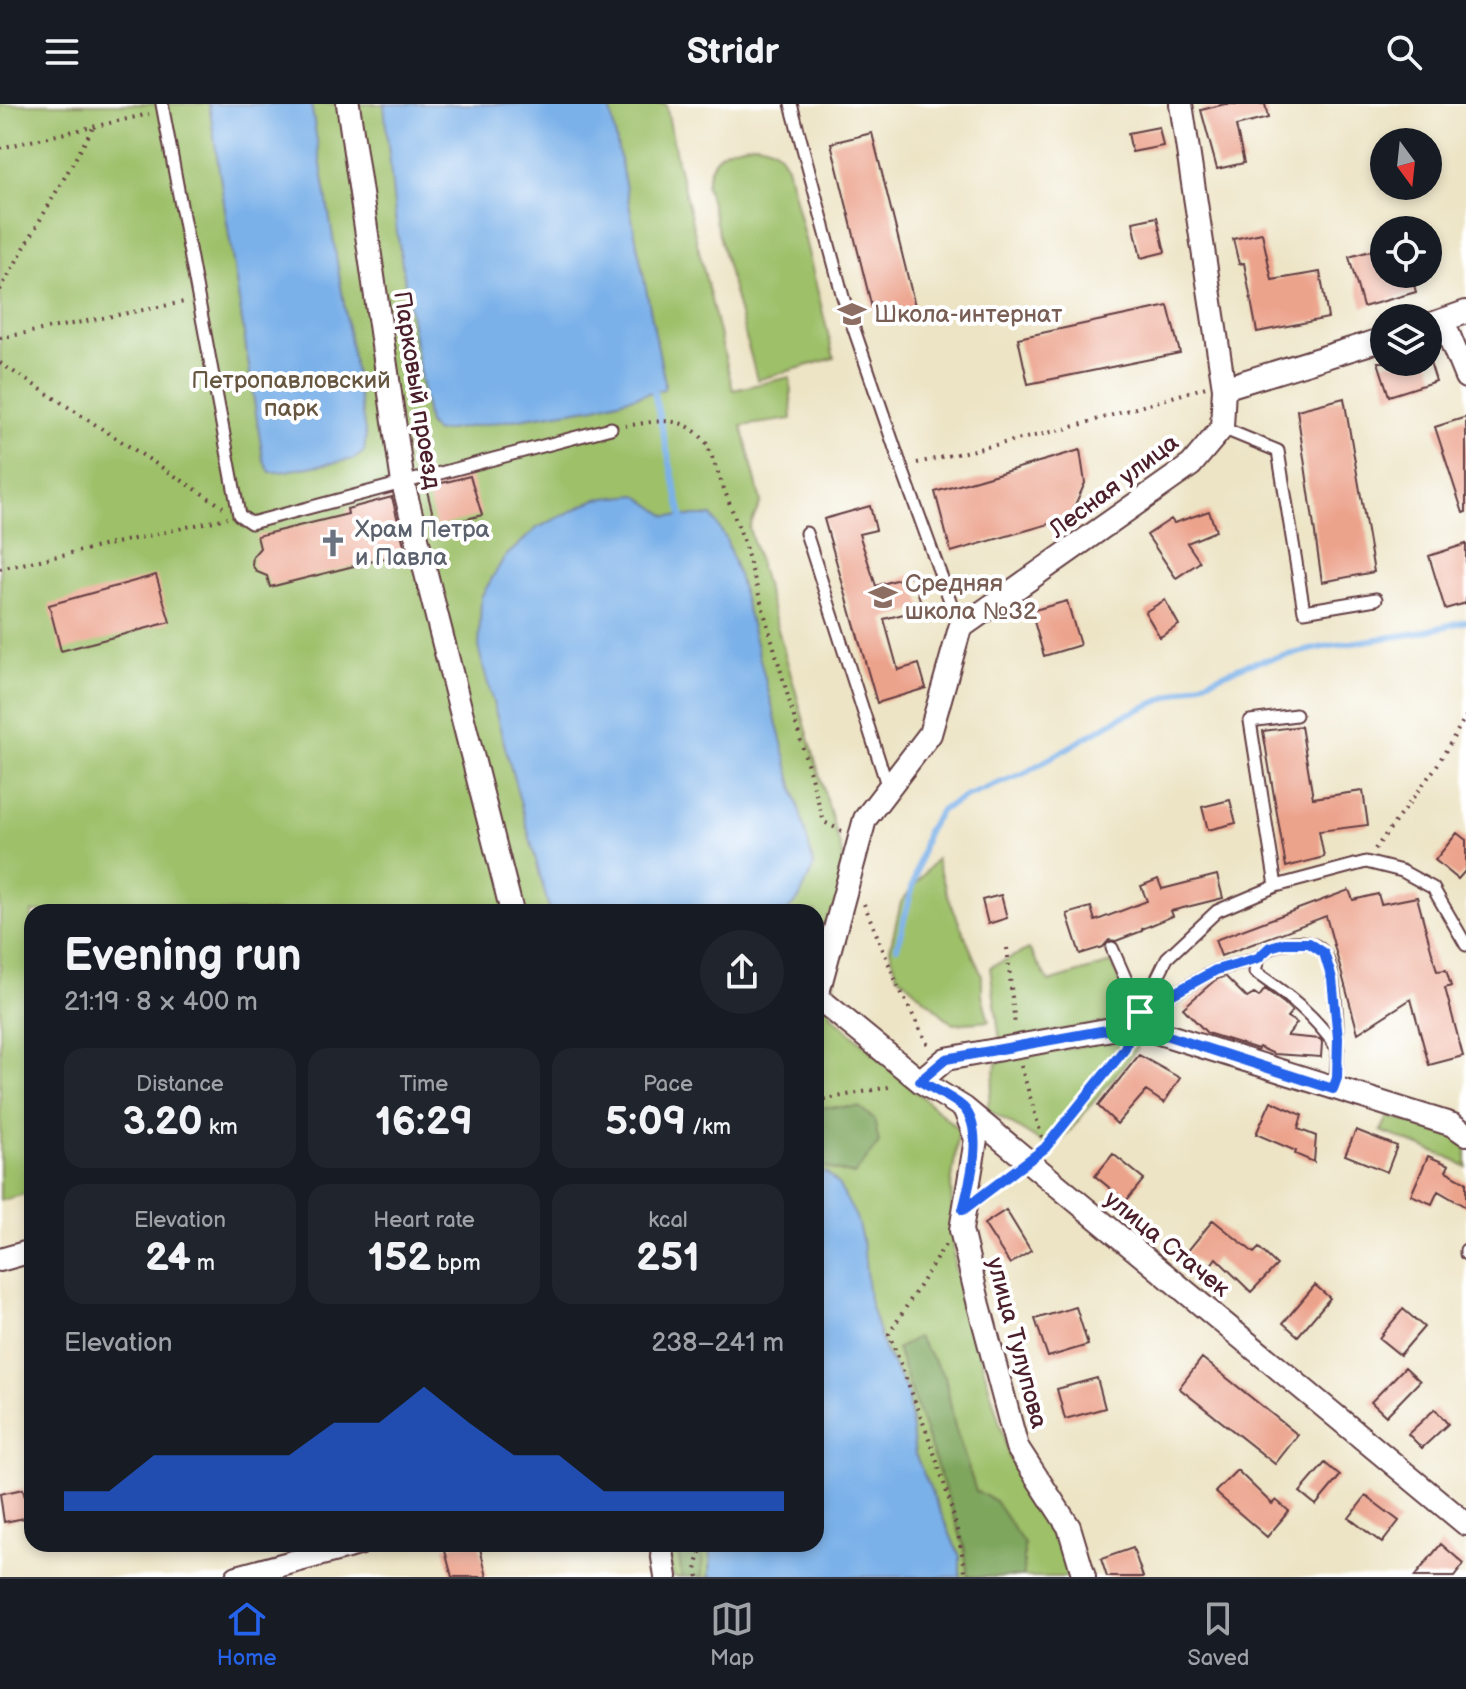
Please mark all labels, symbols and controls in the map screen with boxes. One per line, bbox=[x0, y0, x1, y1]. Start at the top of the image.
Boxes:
icon: menu bbox=[40, 30, 84, 74]
icon: search bbox=[1382, 30, 1426, 74]
text: Stridr bbox=[687, 31, 779, 74]
north arrow bbox=[1370, 128, 1442, 200]
map controls bbox=[1370, 128, 1442, 376]
button: locate bbox=[1370, 216, 1442, 288]
street label: Парковый проезд bbox=[387, 289, 447, 491]
school or university icon: Школа-интернат bbox=[837, 299, 867, 329]
place label: Школа-интернат bbox=[874, 300, 1062, 329]
button: layers bbox=[1370, 304, 1442, 376]
park label: Петропавловский парк bbox=[191, 366, 391, 423]
street label: Лесная улица bbox=[1043, 428, 1184, 545]
place label: Храм Петра и Павла bbox=[355, 515, 490, 572]
church icon: Храм Петра и Павла bbox=[318, 528, 348, 558]
place label: Средняя школа №32 bbox=[905, 569, 1037, 626]
school or university icon: Средняя школа №32 bbox=[868, 582, 898, 612]
text: Evening run bbox=[64, 930, 301, 983]
button: share bbox=[700, 930, 784, 1014]
pin bbox=[1106, 978, 1174, 1046]
text: 21:19 · 8 × 400 m bbox=[64, 987, 258, 1018]
icon: arrive bbox=[1118, 990, 1162, 1034]
text: Distance bbox=[136, 1071, 224, 1098]
text: Time bbox=[400, 1071, 448, 1098]
text: Pace bbox=[643, 1071, 693, 1098]
text: 3.20 bbox=[122, 1098, 203, 1146]
text: 16:29 bbox=[375, 1098, 473, 1146]
text: 5:09 bbox=[605, 1098, 686, 1146]
text: km bbox=[203, 1114, 238, 1141]
text: /km bbox=[686, 1114, 731, 1141]
street label: улица Стачек bbox=[1099, 1185, 1236, 1303]
text: Elevation bbox=[134, 1207, 226, 1234]
text: Heart rate bbox=[373, 1207, 475, 1234]
text: kcal bbox=[648, 1207, 688, 1234]
text: 24 bbox=[145, 1234, 191, 1282]
text: 152 bbox=[367, 1234, 431, 1282]
text: 251 bbox=[636, 1234, 700, 1282]
text: m bbox=[191, 1250, 215, 1277]
text: bpm bbox=[431, 1250, 481, 1277]
street label: улица Тулупова bbox=[980, 1254, 1054, 1432]
text: Elevation bbox=[64, 1328, 172, 1359]
text: 238–241 m bbox=[652, 1328, 784, 1359]
tab: Home bbox=[217, 1597, 277, 1672]
tab: Map bbox=[710, 1597, 754, 1672]
tab: Saved bbox=[1188, 1597, 1249, 1672]

